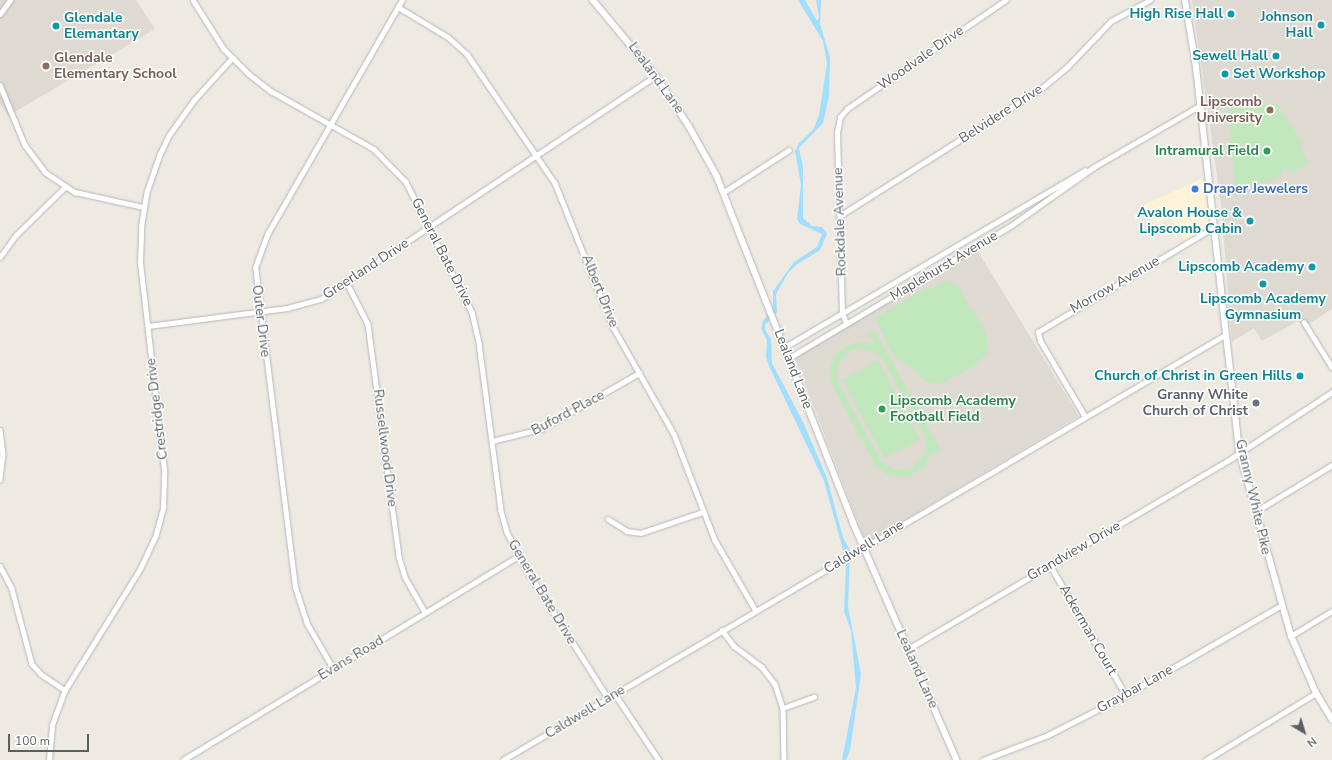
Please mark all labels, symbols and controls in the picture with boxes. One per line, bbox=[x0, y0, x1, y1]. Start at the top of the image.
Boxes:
place label: High Rise Hall bbox=[1129, 6, 1223, 22]
marker: High Rise Hall bbox=[1226, 9, 1236, 19]
place label: Johnson Hall bbox=[1261, 9, 1313, 42]
place label: Glendale Elemantary bbox=[64, 10, 139, 42]
marker: Johnson Hall bbox=[1316, 20, 1326, 30]
marker: Glendale Elemantary bbox=[51, 21, 61, 31]
street label: Woodvale Drive bbox=[875, 22, 967, 94]
street label: Lealand Lane bbox=[624, 39, 688, 117]
place label: Sewell Hall bbox=[1192, 48, 1268, 64]
place label: Glendale Elementary School bbox=[54, 50, 177, 82]
marker: Sewell Hall bbox=[1271, 51, 1281, 61]
marker: Glendale Elementary School bbox=[41, 61, 51, 71]
place label: Set Workshop bbox=[1233, 66, 1326, 82]
marker: Set Workshop bbox=[1220, 69, 1230, 79]
street label: Belvidere Drive bbox=[956, 81, 1046, 147]
place label: Lipscomb University bbox=[1196, 94, 1262, 126]
marker: Lipscomb University bbox=[1265, 105, 1275, 115]
place label: Intramural Field bbox=[1155, 143, 1259, 159]
marker: Intramural Field bbox=[1262, 146, 1272, 156]
street label: Rockdale Avenue bbox=[830, 167, 850, 277]
place label: Draper Jewelers bbox=[1203, 181, 1308, 197]
marker: Draper Jewelers bbox=[1190, 184, 1200, 194]
street label: General Bate Drive bbox=[407, 195, 477, 309]
place label: Avalon House & Lipscomb Cabin bbox=[1137, 205, 1242, 238]
marker: Avalon House & Lipscomb Cabin bbox=[1245, 216, 1255, 226]
street label: Maplehurst Avenue bbox=[887, 227, 1001, 305]
street label: Greerland Drive bbox=[320, 235, 412, 303]
street label: Albert Drive bbox=[578, 252, 622, 330]
street label: Morrow Avenue bbox=[1067, 253, 1163, 317]
place label: Lipscomb Academy bbox=[1178, 259, 1304, 275]
marker: Lipscomb Academy bbox=[1307, 262, 1317, 272]
marker: Lipscomb Academy Gymnasium bbox=[1258, 279, 1268, 289]
street label: Outer Drive bbox=[248, 284, 274, 358]
place label: Lipscomb Academy Gymnasium bbox=[1200, 291, 1326, 324]
street label: Lealand Lane bbox=[770, 327, 816, 411]
street label: Crestridge Drive bbox=[142, 357, 172, 461]
place label: Church of Christ in Green Hills bbox=[1094, 368, 1292, 384]
marker: Church of Christ in Green Hills bbox=[1295, 371, 1305, 381]
street label: Buford Place bbox=[529, 387, 607, 439]
place label: Granny White Church of Christ bbox=[1142, 387, 1248, 420]
street label: Russellwood Drive bbox=[369, 388, 401, 508]
place label: Lipscomb Academy Football Field bbox=[890, 393, 1016, 426]
marker: Granny White Church of Christ bbox=[1251, 398, 1261, 408]
marker: Lipscomb Academy Football Field bbox=[877, 404, 887, 414]
street label: Granny White Pike bbox=[1232, 438, 1274, 556]
street label: Caldwell Lane bbox=[821, 517, 907, 577]
street label: Grandview Drive bbox=[1024, 517, 1124, 585]
street label: General Bate Drive bbox=[504, 537, 580, 647]
street label: Ackerman Court bbox=[1055, 582, 1121, 678]
street label: Lealand Lane bbox=[892, 627, 942, 711]
street label: Evans Road bbox=[315, 632, 387, 684]
street label: Graybar Lane bbox=[1094, 661, 1176, 717]
street label: Caldwell Lane bbox=[542, 682, 628, 742]
north arrow bbox=[1284, 712, 1324, 752]
scale bar bbox=[10, 726, 91, 752]
text: 100 m bbox=[15, 733, 50, 749]
text: N bbox=[1304, 733, 1320, 750]

